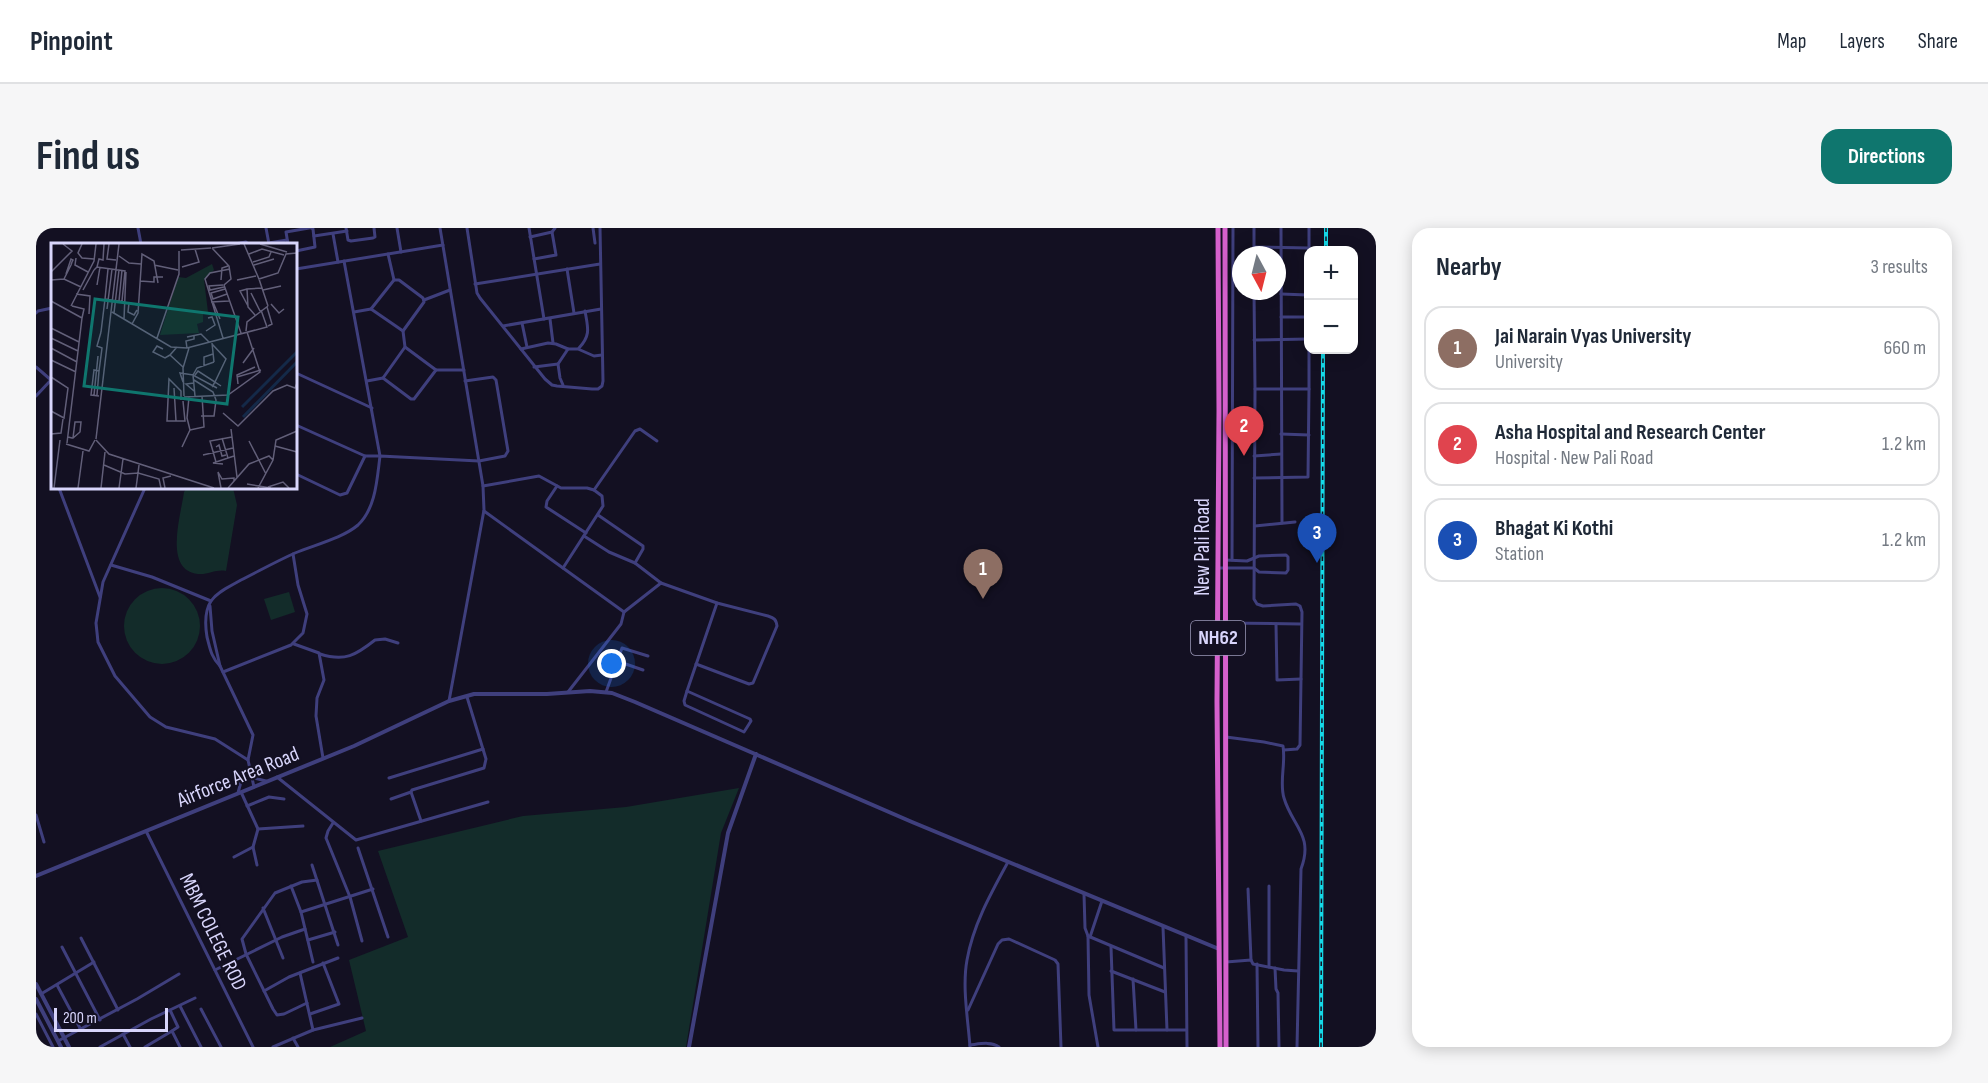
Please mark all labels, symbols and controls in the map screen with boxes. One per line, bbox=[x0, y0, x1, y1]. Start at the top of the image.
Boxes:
text: Pinpoint bbox=[30, 25, 113, 58]
text: Map bbox=[1777, 29, 1806, 54]
text: Layers bbox=[1839, 29, 1885, 54]
text: Share bbox=[1918, 29, 1958, 54]
button: Directions bbox=[1821, 129, 1952, 184]
text: Find us bbox=[36, 131, 140, 182]
inset map bbox=[51, 243, 297, 489]
north arrow bbox=[1232, 246, 1286, 300]
map controls bbox=[1304, 246, 1358, 354]
button: + bbox=[1304, 246, 1358, 300]
text: Nearby bbox=[1436, 252, 1502, 283]
text: 3 results bbox=[1871, 255, 1928, 279]
button: − bbox=[1304, 300, 1358, 354]
text: Jai Narain Vyas University bbox=[1495, 323, 1692, 350]
text: 1 bbox=[1454, 336, 1461, 360]
text: 660 m bbox=[1884, 336, 1926, 360]
text: University bbox=[1495, 350, 1563, 374]
pin: 2 bbox=[1224, 406, 1264, 456]
text: Asha Hospital and Research Center bbox=[1495, 419, 1766, 446]
text: 2 bbox=[1453, 432, 1462, 456]
text: 1.2 km bbox=[1882, 432, 1926, 456]
text: Hospital · New Pali Road bbox=[1495, 446, 1653, 470]
street label: New Pali Road bbox=[1190, 498, 1215, 596]
pin: 3 bbox=[1298, 514, 1336, 563]
text: Bhagat Ki Kothi bbox=[1495, 515, 1613, 542]
text: 3 bbox=[1453, 528, 1462, 552]
text: 1.2 km bbox=[1882, 528, 1926, 552]
text: Station bbox=[1495, 542, 1544, 566]
pin: 1 bbox=[964, 550, 1002, 599]
road number: NH62 bbox=[1191, 621, 1245, 655]
your location bbox=[597, 649, 626, 678]
street label: Airforce Area Road bbox=[172, 741, 303, 813]
street label: MBM COLEGE ROD bbox=[174, 869, 252, 995]
scale bar bbox=[54, 1005, 168, 1032]
text: 200 m bbox=[63, 1009, 97, 1028]

